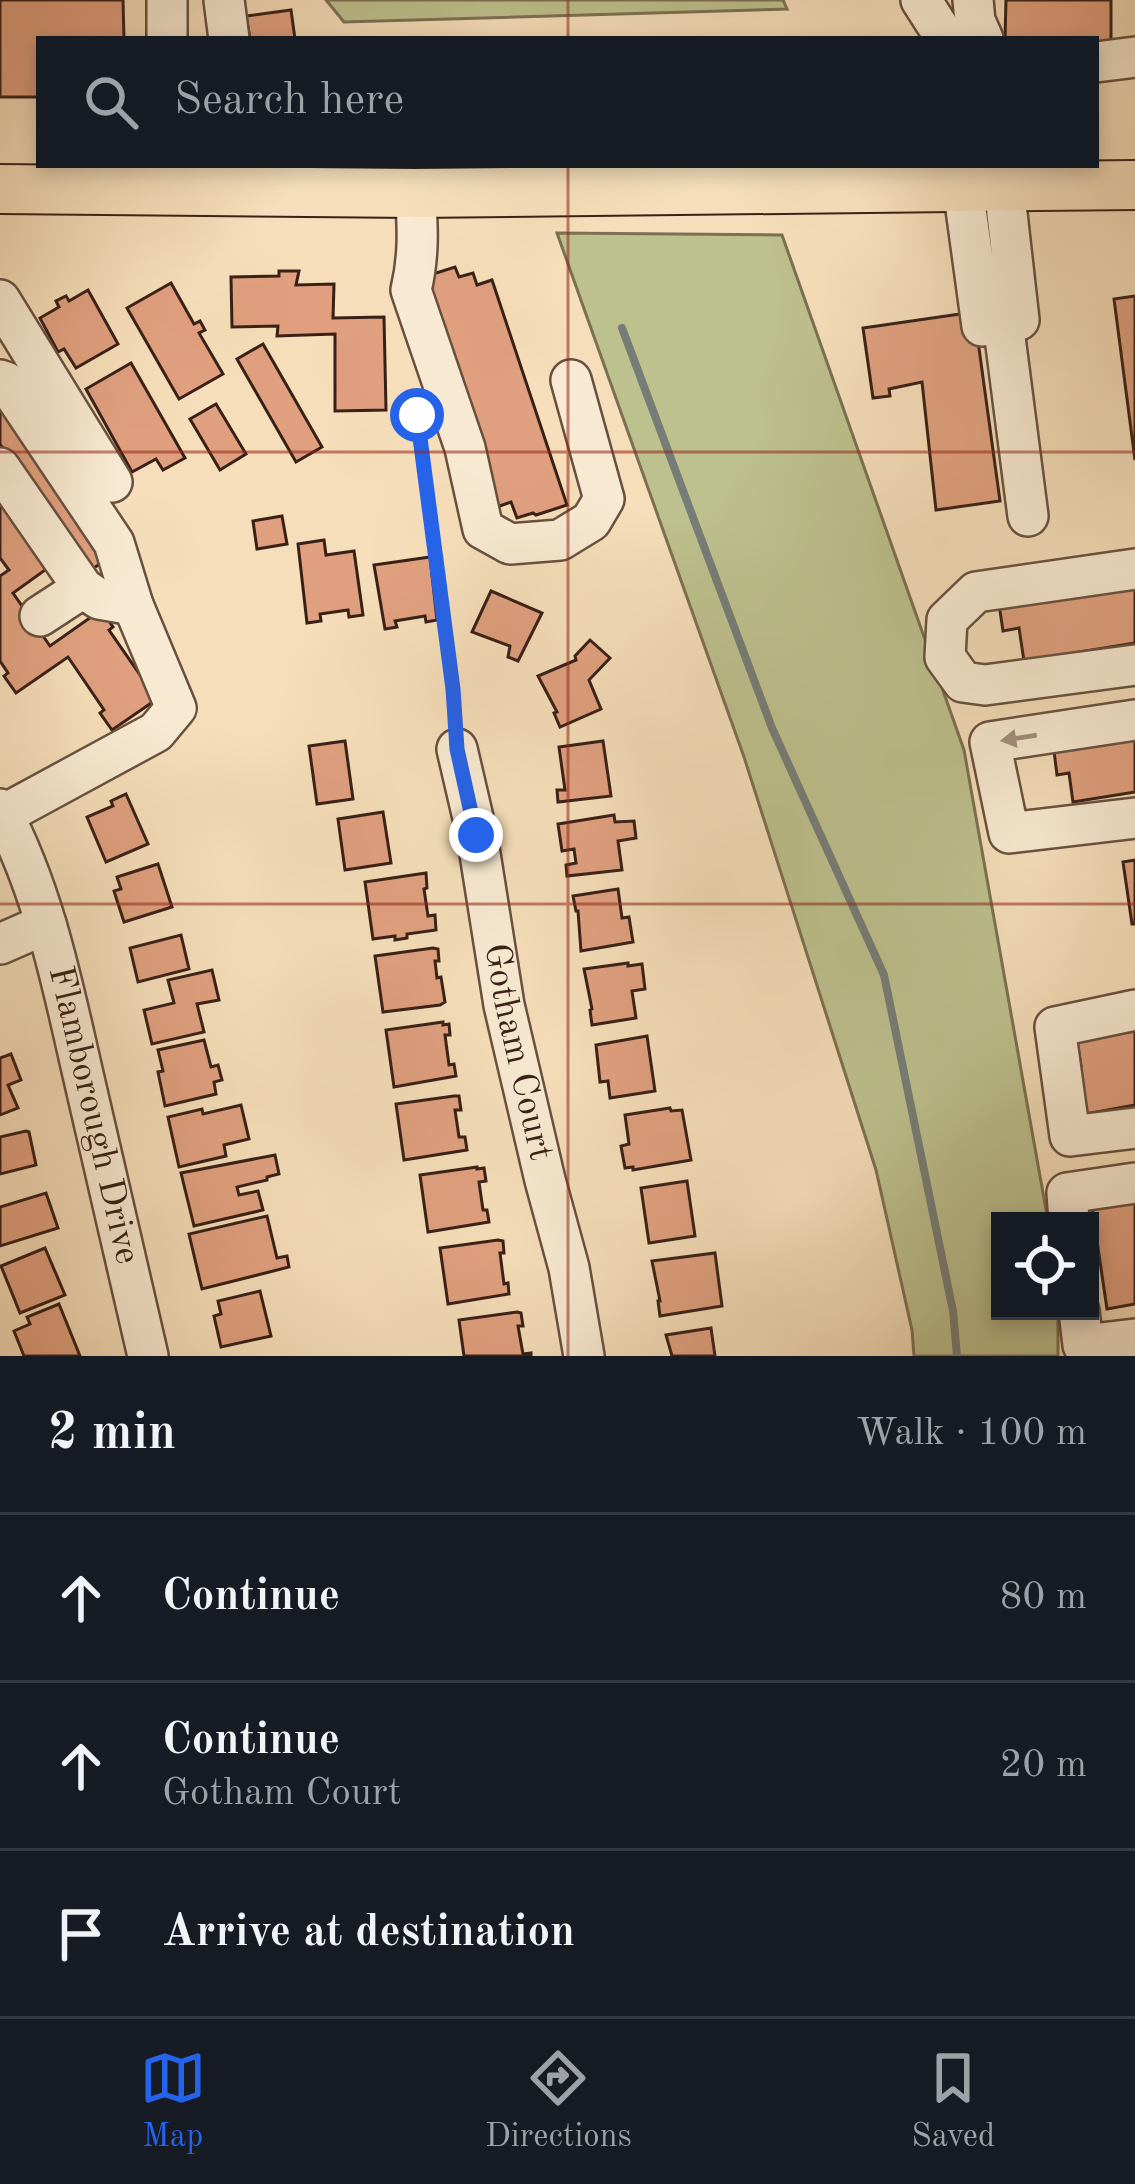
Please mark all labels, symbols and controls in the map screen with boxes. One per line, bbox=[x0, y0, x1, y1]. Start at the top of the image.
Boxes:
search box bbox=[36, 36, 1099, 168]
icon: search bbox=[78, 69, 144, 135]
text: Search here bbox=[174, 79, 404, 124]
route start bbox=[390, 388, 444, 442]
one-way arrow bbox=[1000, 729, 1038, 748]
route end bbox=[449, 808, 503, 862]
street label: Gotham Court bbox=[477, 941, 558, 1164]
street label: Flamborough Drive bbox=[41, 963, 144, 1268]
map controls bbox=[991, 1212, 1099, 1320]
button: locate bbox=[991, 1212, 1099, 1320]
text: 2 min bbox=[48, 1409, 176, 1460]
text: Walk · 100 m bbox=[856, 1414, 1087, 1453]
icon: ahead bbox=[48, 1565, 114, 1631]
text: Continue bbox=[162, 1575, 340, 1620]
text: 80 m bbox=[1000, 1578, 1087, 1617]
text: Continue bbox=[162, 1719, 340, 1764]
icon: ahead bbox=[48, 1733, 114, 1799]
text: 20 m bbox=[1000, 1746, 1087, 1785]
text: Gotham Court bbox=[162, 1774, 401, 1813]
icon: arrive bbox=[48, 1901, 114, 1967]
text: Arrive at destination bbox=[162, 1911, 575, 1956]
tab: Map bbox=[140, 2045, 206, 2158]
tab: Directions bbox=[485, 2045, 632, 2158]
tab: Saved bbox=[911, 2045, 995, 2158]

